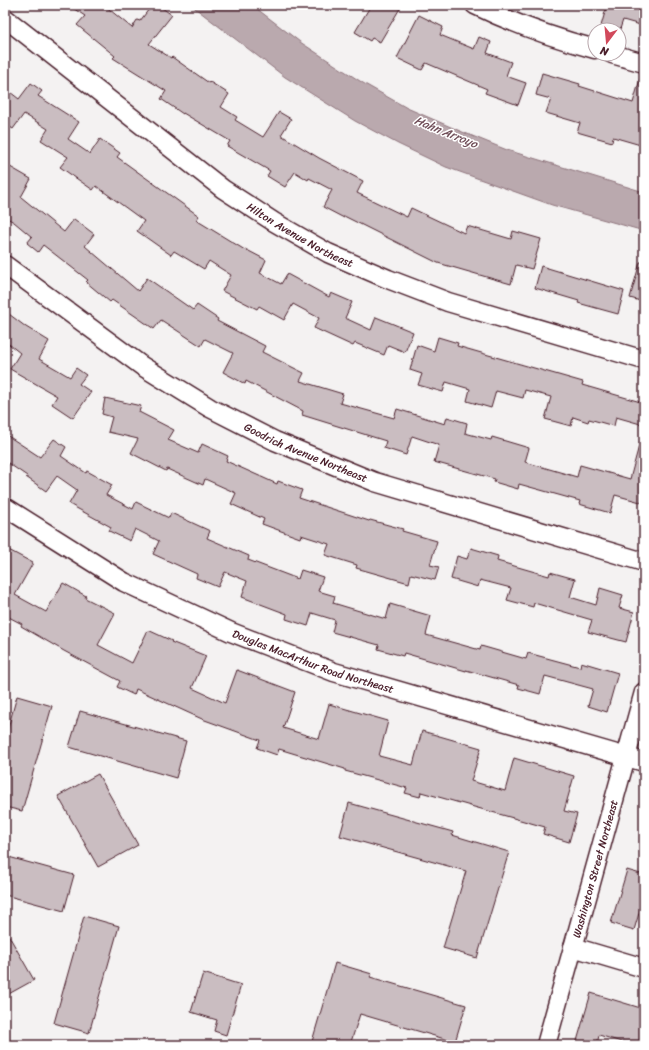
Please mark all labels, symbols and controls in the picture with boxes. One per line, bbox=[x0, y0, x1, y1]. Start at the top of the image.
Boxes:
north arrow bbox=[587, 22, 627, 62]
text: N bbox=[598, 41, 612, 62]
water label: Hahn Arroyo bbox=[411, 109, 482, 155]
street label: Hilton Avenue Northeast bbox=[243, 198, 356, 273]
street label: Goodrich Avenue Northeast bbox=[241, 418, 371, 488]
street label: Douglas MacArthur Road Northeast bbox=[229, 624, 396, 699]
street label: Washington Street Northeast bbox=[567, 797, 624, 940]

